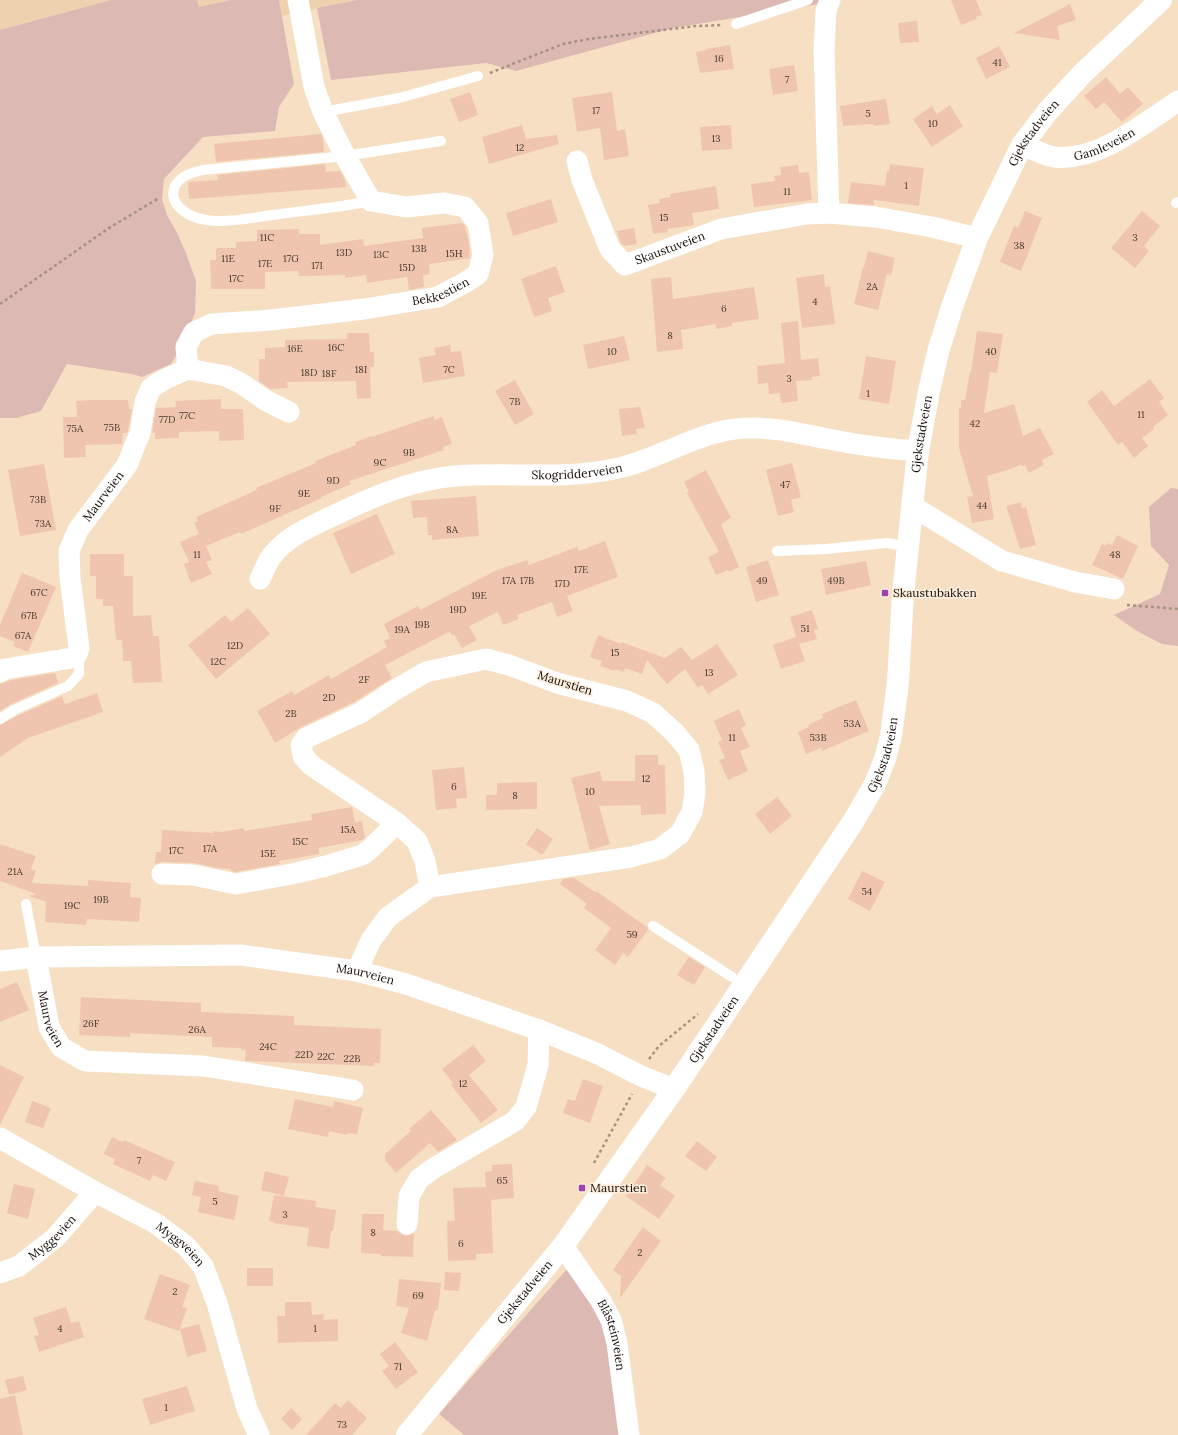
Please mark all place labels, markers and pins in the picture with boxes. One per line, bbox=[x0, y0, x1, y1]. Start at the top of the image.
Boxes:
place label: Skaustubakken bbox=[893, 585, 977, 600]
marker: Skaustubakken bbox=[880, 588, 890, 598]
place label: Maurstien bbox=[590, 1180, 647, 1195]
marker: Maurstien bbox=[577, 1183, 587, 1193]

